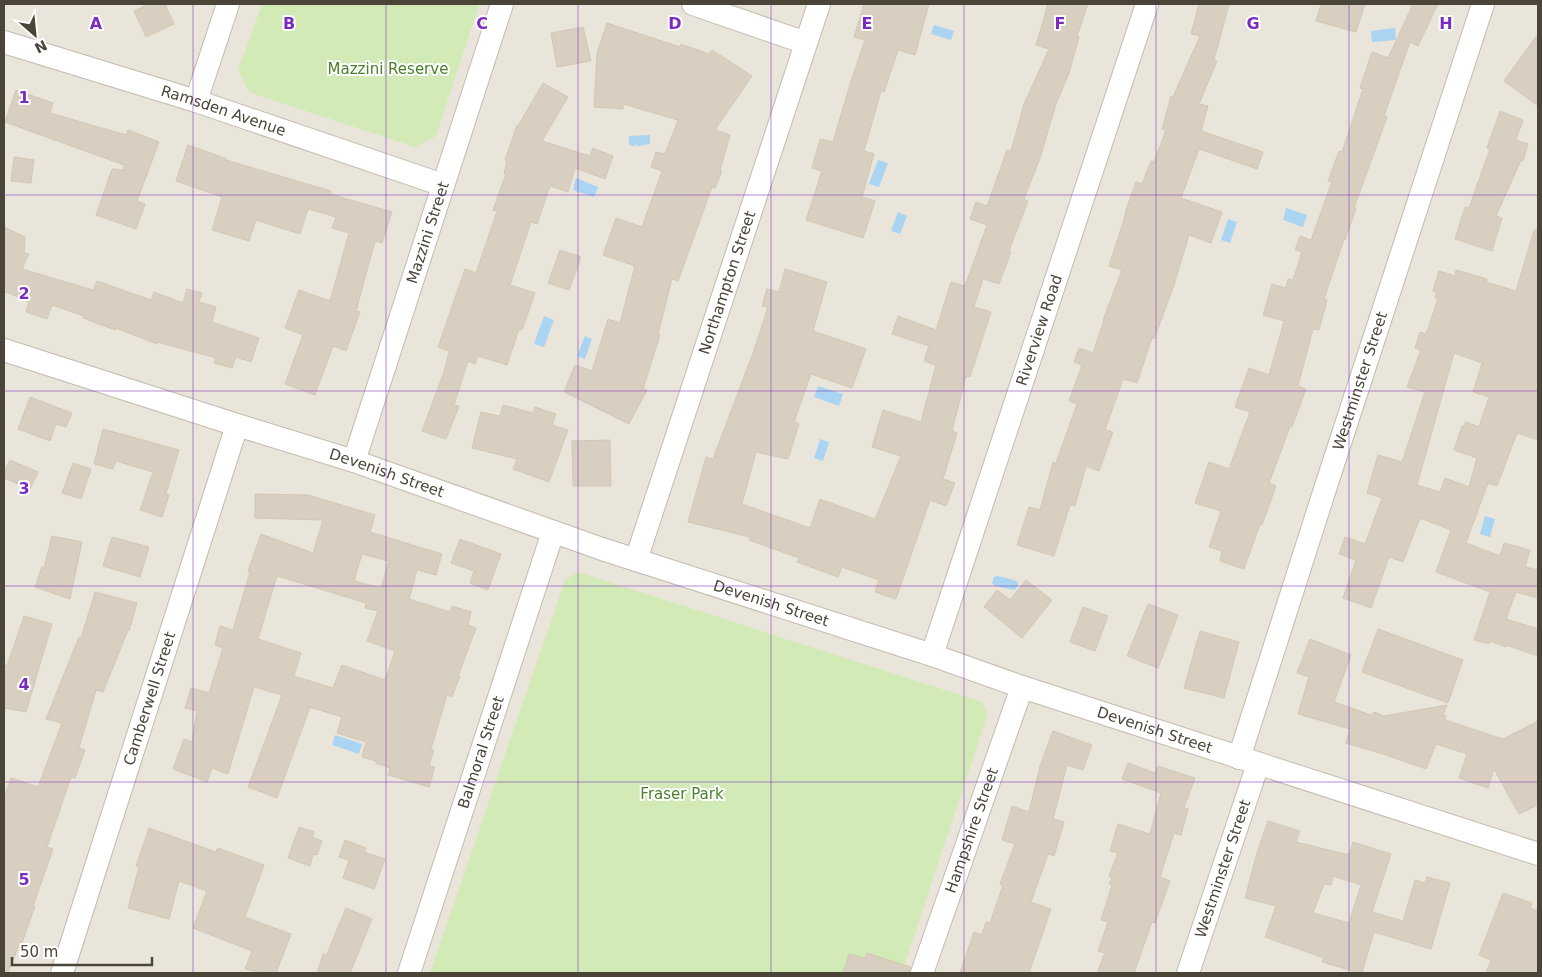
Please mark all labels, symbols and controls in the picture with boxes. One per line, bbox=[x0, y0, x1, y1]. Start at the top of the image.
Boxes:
north arrow bbox=[10, 10, 60, 60]
text: A bbox=[90, 14, 103, 33]
text: B bbox=[283, 14, 295, 33]
text: C bbox=[476, 14, 488, 33]
text: D bbox=[668, 14, 682, 33]
text: E bbox=[862, 14, 872, 33]
text: F bbox=[1055, 14, 1065, 33]
text: G bbox=[1246, 14, 1260, 33]
text: H bbox=[1439, 14, 1453, 33]
text: N bbox=[32, 37, 50, 56]
park label: Mazzini Reserve bbox=[328, 60, 448, 78]
street label: Ramsden Avenue bbox=[159, 82, 288, 140]
text: 1 bbox=[18, 88, 30, 107]
street label: Mazzini Street bbox=[403, 179, 453, 286]
street label: Northampton Street bbox=[695, 208, 759, 357]
street label: Riverview Road bbox=[1013, 272, 1066, 388]
text: 2 bbox=[18, 284, 30, 303]
street label: Westminster Street bbox=[1329, 309, 1391, 453]
street label: Devenish Street bbox=[327, 445, 447, 501]
text: 3 bbox=[18, 479, 30, 498]
street label: Devenish Street bbox=[711, 576, 831, 630]
street label: Camberwell Street bbox=[120, 629, 179, 768]
text: 4 bbox=[18, 675, 30, 694]
street label: Balmoral Street bbox=[454, 694, 508, 811]
street label: Devenish Street bbox=[1095, 703, 1215, 757]
street label: Hampshire Street bbox=[942, 765, 1002, 896]
park label: Fraser Park bbox=[640, 785, 724, 803]
street label: Westminster Street bbox=[1191, 797, 1254, 940]
text: 5 bbox=[18, 870, 30, 889]
scale bar bbox=[12, 934, 152, 966]
text: 50 m bbox=[20, 943, 58, 961]

